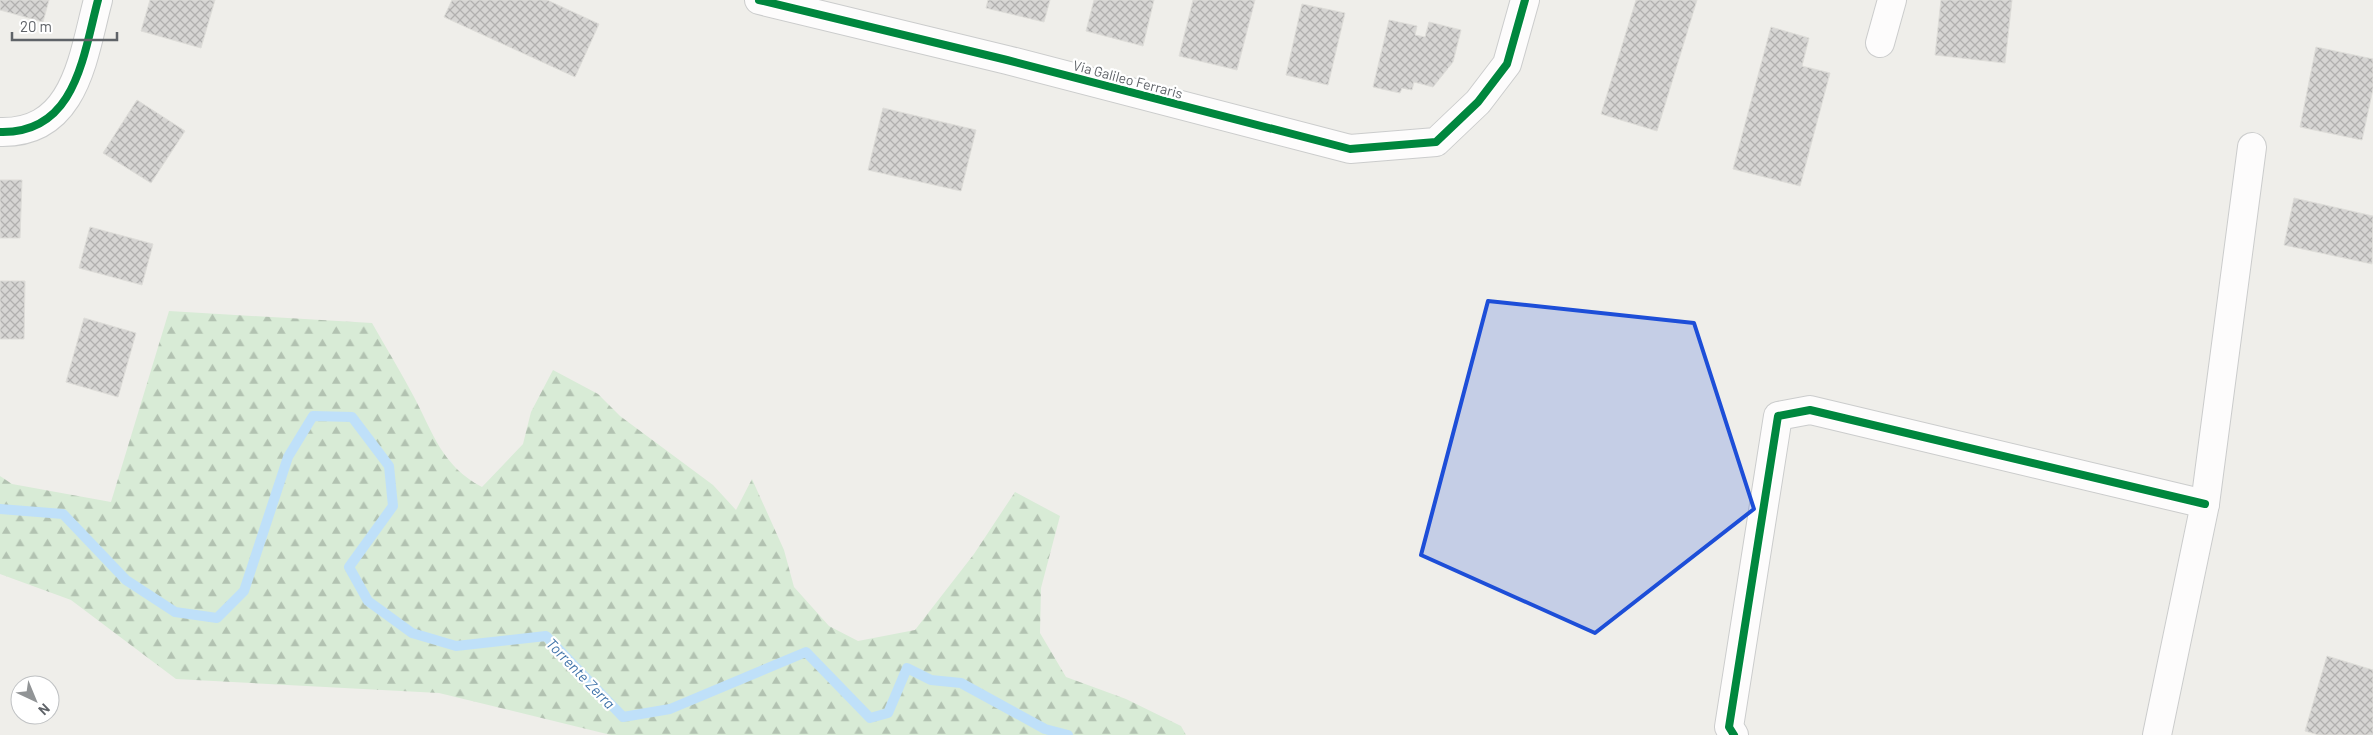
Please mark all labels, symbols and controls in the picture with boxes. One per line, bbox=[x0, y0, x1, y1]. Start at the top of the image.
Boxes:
scale bar bbox=[12, 10, 118, 42]
text: 20 m bbox=[20, 17, 52, 35]
street label: Via Galileo Ferraris bbox=[1071, 56, 1185, 102]
water label: Torrente Zerra bbox=[543, 634, 619, 712]
north arrow bbox=[10, 675, 60, 725]
text: N bbox=[35, 700, 54, 719]

